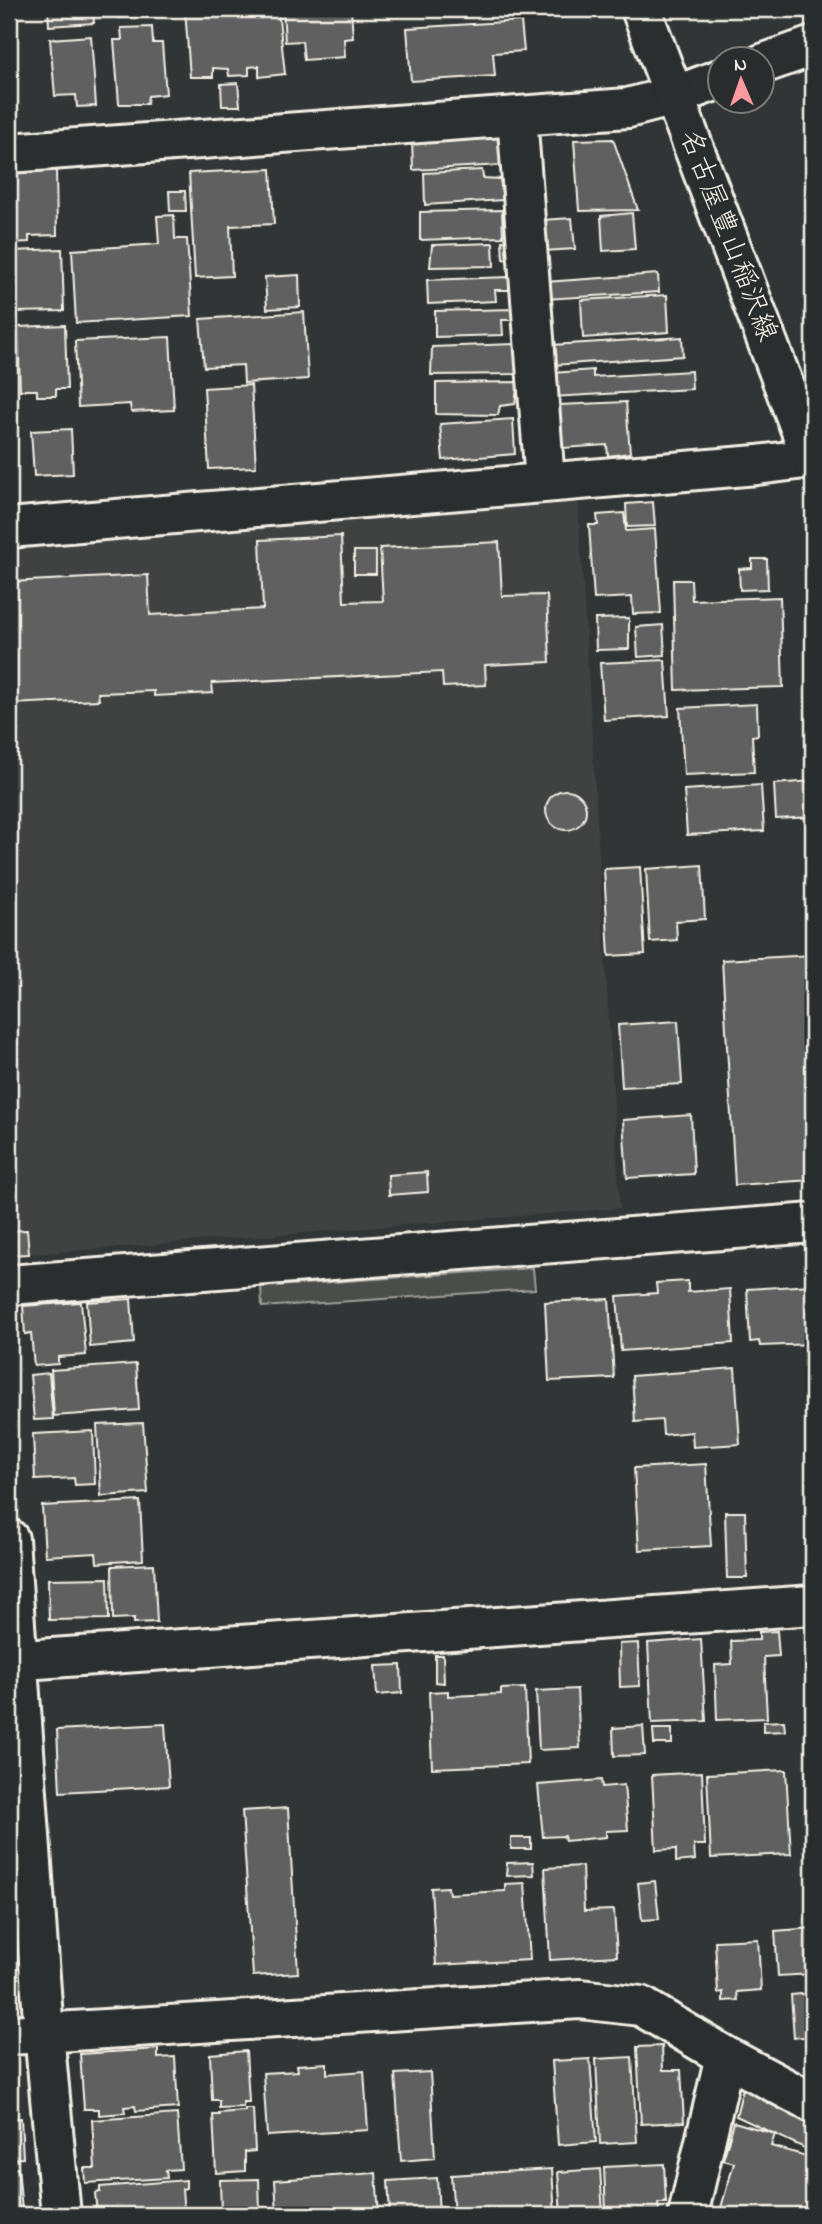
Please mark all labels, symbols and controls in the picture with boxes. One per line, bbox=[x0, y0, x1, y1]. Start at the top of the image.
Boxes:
north arrow bbox=[706, 46, 776, 116]
text: N bbox=[734, 52, 748, 79]
street label: 名古屋豊山稲沢線 bbox=[668, 124, 786, 348]

